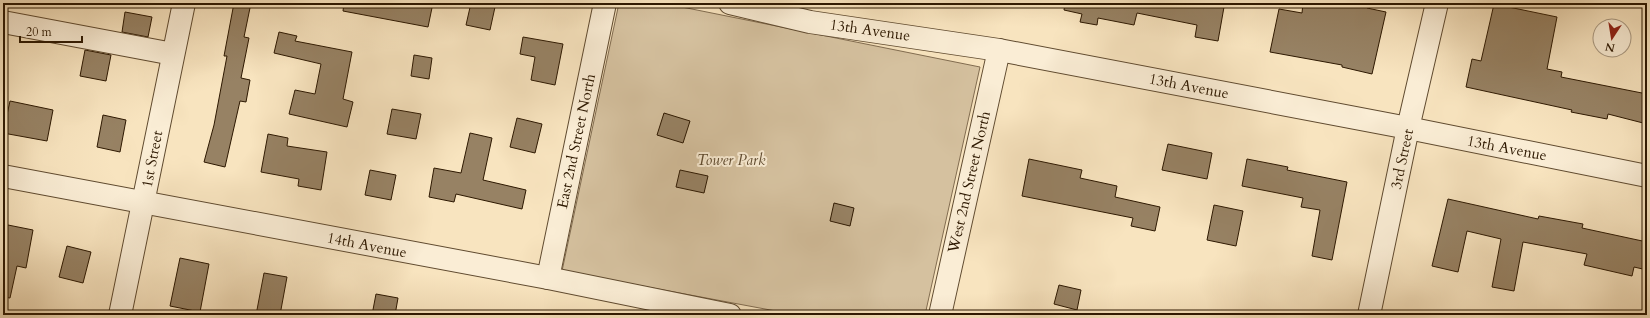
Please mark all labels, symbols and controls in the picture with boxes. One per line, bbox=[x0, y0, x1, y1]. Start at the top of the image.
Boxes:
street label: 13th Avenue bbox=[828, 14, 912, 46]
scale bar bbox=[20, 18, 82, 44]
north arrow bbox=[1592, 18, 1632, 58]
text: 20 m bbox=[26, 24, 53, 40]
text: N bbox=[1603, 39, 1616, 56]
street label: 13th Avenue bbox=[1147, 68, 1231, 104]
street label: East 2nd Street North bbox=[552, 71, 600, 210]
street label: West 2nd Street North bbox=[943, 108, 995, 256]
street label: 3rd Street bbox=[1386, 127, 1418, 191]
street label: 1st Street bbox=[137, 129, 167, 189]
street label: 13th Avenue bbox=[1465, 130, 1549, 166]
park label: Tower Park bbox=[697, 150, 766, 170]
street label: 14th Avenue bbox=[325, 227, 409, 263]

